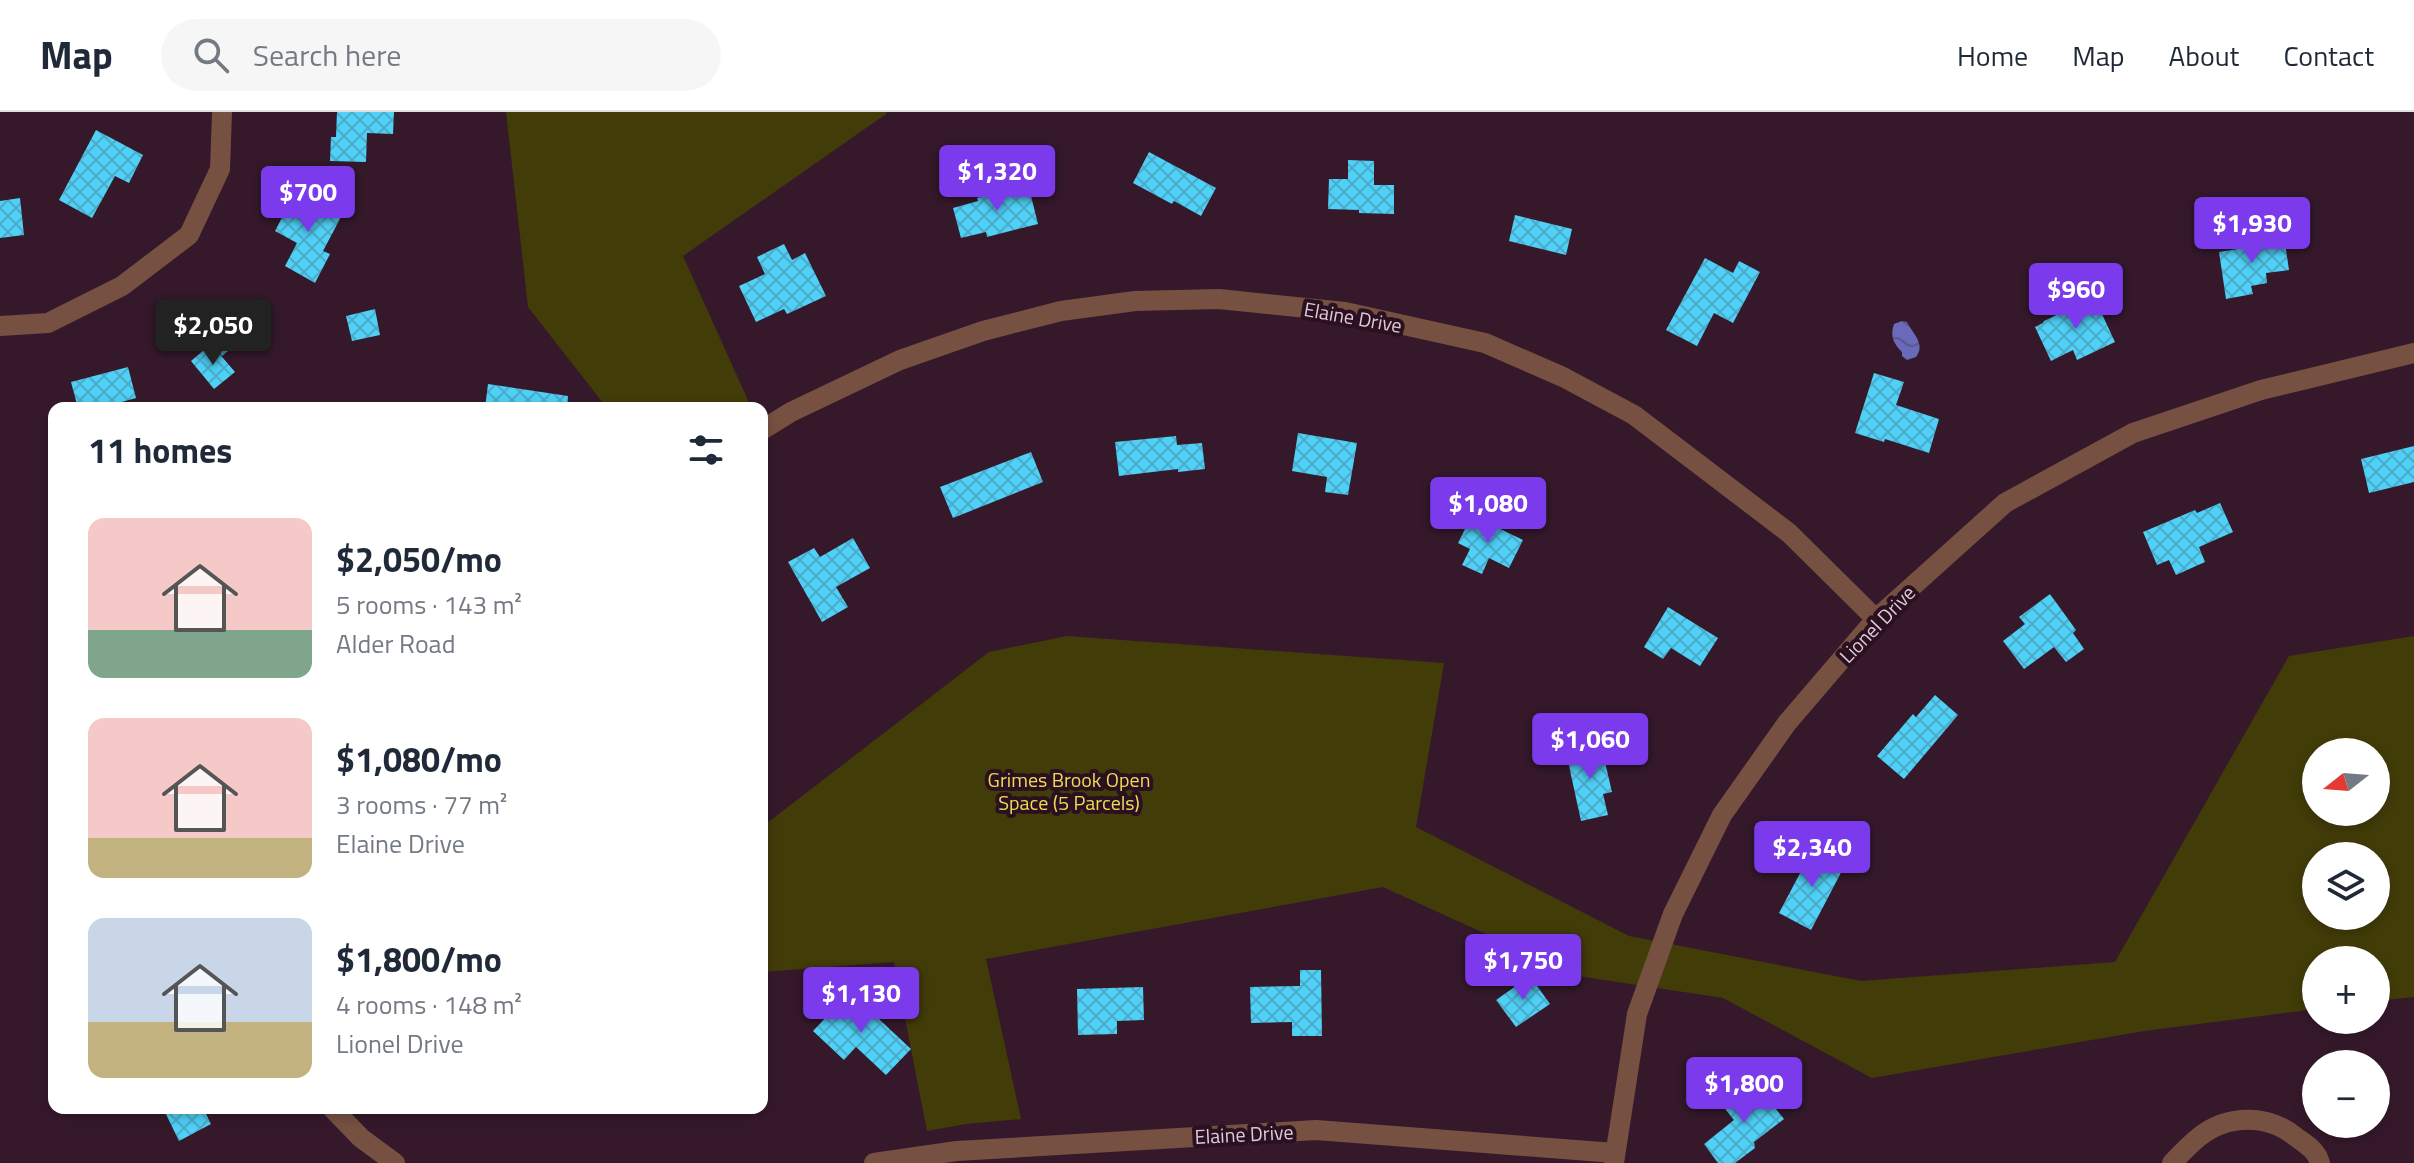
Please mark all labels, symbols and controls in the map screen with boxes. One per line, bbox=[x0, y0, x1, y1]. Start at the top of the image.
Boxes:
search box bbox=[161, 19, 721, 91]
text: Map bbox=[40, 26, 113, 84]
text: Search here bbox=[253, 32, 402, 78]
icon: search bbox=[189, 33, 233, 77]
text: Home bbox=[1957, 34, 2028, 77]
text: Map bbox=[2072, 34, 2125, 77]
text: About bbox=[2169, 34, 2239, 77]
text: Contact bbox=[2283, 34, 2374, 77]
pin: $1,320 bbox=[932, 145, 1062, 213]
text: $1,320 bbox=[957, 151, 1037, 190]
pin: $700 bbox=[261, 166, 355, 234]
text: $700 bbox=[279, 172, 337, 211]
pin: $1,930 bbox=[2187, 197, 2317, 265]
text: $1,930 bbox=[2212, 203, 2292, 242]
pin: $960 bbox=[2029, 263, 2123, 331]
text: $960 bbox=[2047, 269, 2105, 308]
street label: Elaine Drive bbox=[1302, 293, 1404, 341]
pin: $2,050 bbox=[148, 299, 278, 367]
text: $2,050 bbox=[173, 305, 253, 344]
text: 11 homes bbox=[88, 424, 232, 476]
icon: filters bbox=[684, 428, 728, 472]
pin: $1,080 bbox=[1423, 477, 1553, 545]
text: $1,080 bbox=[1448, 483, 1528, 522]
text: $2,050/mo bbox=[336, 533, 502, 585]
icon: home bbox=[152, 550, 248, 646]
street label: Lionel Drive bbox=[1832, 578, 1922, 670]
text: 5 rooms · 143 m² bbox=[336, 585, 522, 624]
text: Alder Road bbox=[336, 624, 455, 663]
pin: $1,060 bbox=[1525, 713, 1655, 781]
text: $1,060 bbox=[1550, 719, 1630, 758]
text: $1,080/mo bbox=[336, 733, 502, 785]
north arrow bbox=[2302, 738, 2390, 826]
map controls bbox=[2302, 738, 2390, 1138]
icon: home bbox=[152, 750, 248, 846]
park label: Grimes Brook Open Space (5 Parcels) bbox=[988, 764, 1150, 818]
text: 3 rooms · 77 m² bbox=[336, 785, 507, 824]
pin: $2,340 bbox=[1747, 821, 1877, 889]
text: Elaine Drive bbox=[336, 824, 465, 863]
text: $2,340 bbox=[1772, 827, 1852, 866]
button: layers bbox=[2302, 842, 2390, 930]
text: $1,800/mo bbox=[336, 933, 502, 985]
pin: $1,750 bbox=[1458, 934, 1588, 1002]
text: $1,750 bbox=[1483, 940, 1563, 979]
button: + bbox=[2302, 946, 2390, 1034]
icon: home bbox=[152, 950, 248, 1046]
pin: $1,130 bbox=[796, 967, 926, 1035]
text: $1,130 bbox=[821, 973, 901, 1012]
text: 4 rooms · 148 m² bbox=[336, 985, 522, 1024]
text: Lionel Drive bbox=[336, 1024, 464, 1063]
button: − bbox=[2302, 1050, 2390, 1138]
pin: $1,800 bbox=[1679, 1057, 1809, 1125]
text: $1,800 bbox=[1704, 1063, 1784, 1102]
street label: Elaine Drive bbox=[1194, 1116, 1294, 1152]

